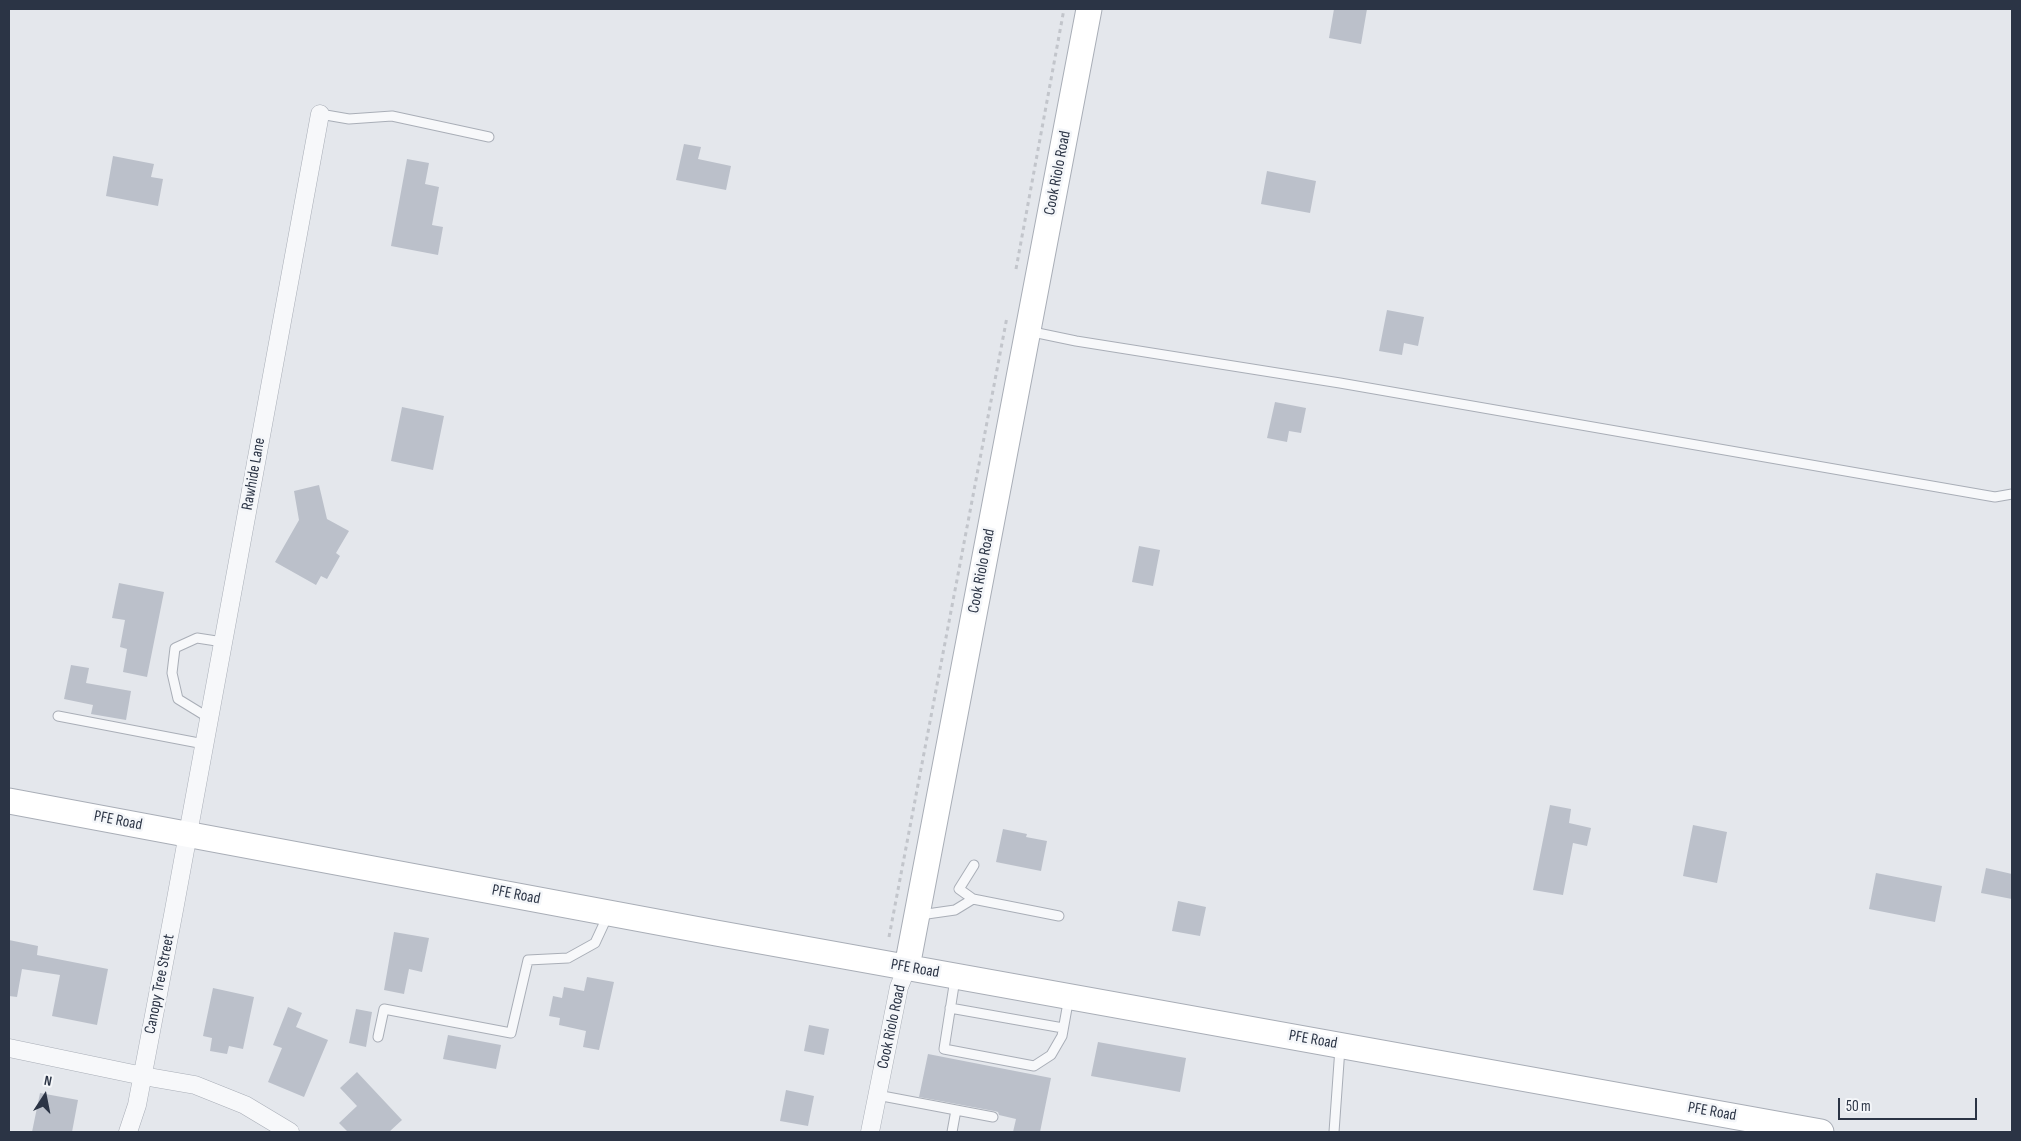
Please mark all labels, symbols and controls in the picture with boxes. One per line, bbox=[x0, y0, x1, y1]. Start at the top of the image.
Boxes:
street label: Cook Riolo Road bbox=[1040, 129, 1076, 217]
street label: Rawhide Lane bbox=[238, 436, 270, 512]
street label: Cook Riolo Road bbox=[964, 527, 1000, 615]
street label: PFE Road bbox=[92, 807, 144, 835]
street label: PFE Road bbox=[490, 881, 542, 909]
street label: Canopy Tree Street bbox=[141, 933, 179, 1035]
street label: PFE Road bbox=[889, 955, 941, 983]
street label: Cook Riolo Road bbox=[874, 983, 910, 1071]
street label: PFE Road bbox=[1287, 1026, 1339, 1054]
north arrow bbox=[20, 1071, 70, 1121]
text: N bbox=[43, 1072, 53, 1090]
scale bar bbox=[1841, 1088, 1980, 1120]
text: 50 m bbox=[1846, 1097, 1871, 1116]
street label: PFE Road bbox=[1686, 1098, 1738, 1126]

